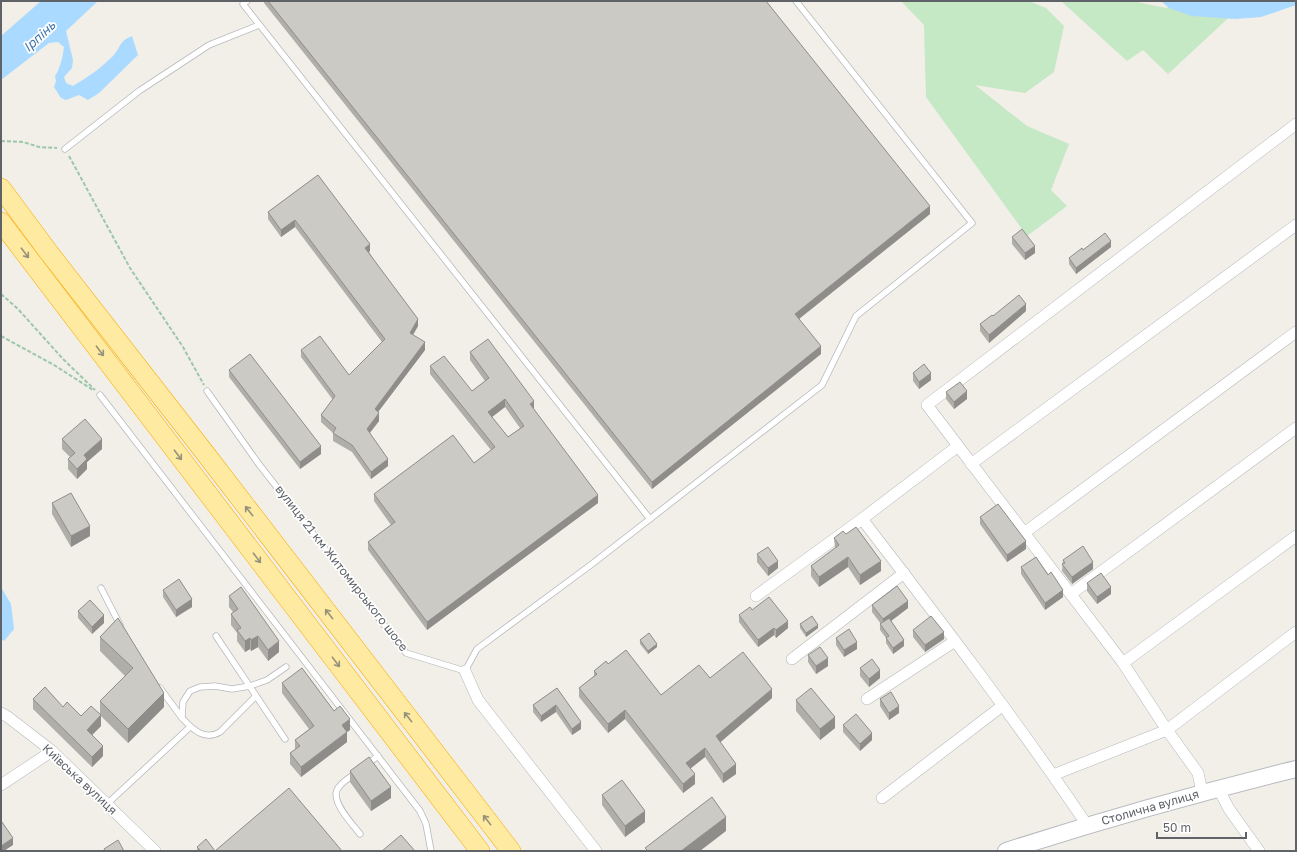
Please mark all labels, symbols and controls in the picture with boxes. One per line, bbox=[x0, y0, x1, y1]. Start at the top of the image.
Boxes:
water label: Ірпінь bbox=[20, 16, 59, 55]
one-way arrow bbox=[21, 247, 29, 258]
one-way arrow bbox=[95, 346, 104, 357]
one-way arrow bbox=[174, 449, 182, 460]
street label: вулиця 21 км Житомирського шосе bbox=[272, 482, 412, 654]
one-way arrow bbox=[245, 505, 254, 516]
one-way arrow bbox=[253, 553, 261, 564]
one-way arrow bbox=[324, 608, 333, 619]
one-way arrow bbox=[331, 656, 340, 667]
one-way arrow bbox=[404, 712, 412, 723]
street label: Київська вулиця bbox=[39, 740, 121, 818]
street label: Столична вулиця bbox=[1099, 786, 1201, 828]
scale bar bbox=[1157, 814, 1246, 840]
one-way arrow bbox=[483, 815, 491, 826]
text: 50 m bbox=[1163, 820, 1191, 835]

